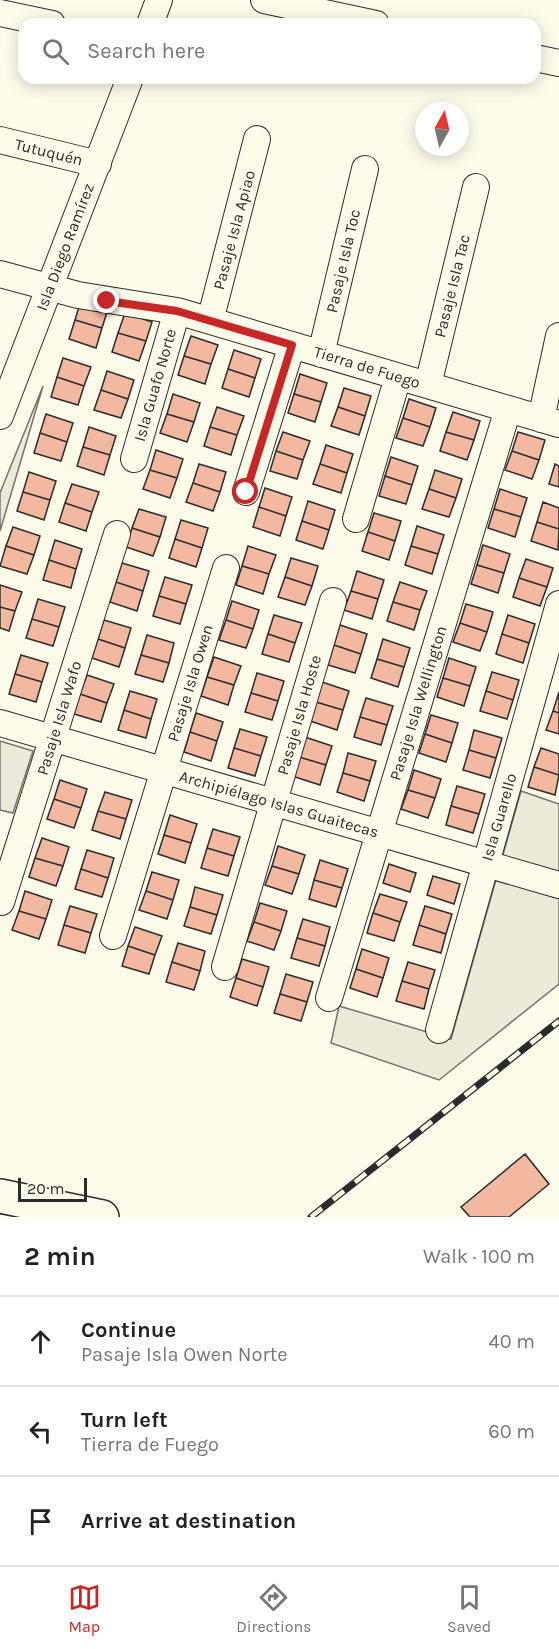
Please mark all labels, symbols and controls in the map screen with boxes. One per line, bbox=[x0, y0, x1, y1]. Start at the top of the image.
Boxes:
search box bbox=[18, 18, 541, 84]
icon: search bbox=[39, 35, 72, 68]
text: Search here bbox=[87, 38, 205, 64]
north arrow bbox=[415, 102, 469, 156]
street label: Tutuquén bbox=[13, 134, 85, 170]
street label: Pasaje Isla Apiao bbox=[209, 168, 259, 292]
street label: Isla Diego Ramírez bbox=[32, 181, 98, 313]
street label: Pasaje Isla Toc bbox=[322, 207, 364, 315]
street label: Pasaje Isla Tac bbox=[430, 232, 474, 340]
route end bbox=[93, 287, 119, 313]
street label: Isla Guafo Norte bbox=[130, 326, 180, 444]
street label: Tierra de Fuego bbox=[311, 342, 423, 392]
route start bbox=[232, 478, 258, 504]
street label: Pasaje Isla Owen bbox=[163, 622, 217, 744]
street label: Pasaje Isla Wellington bbox=[385, 623, 451, 783]
street label: Pasaje Isla Hoste bbox=[273, 653, 325, 777]
street label: Pasaje Isla Wafo bbox=[33, 658, 85, 778]
street label: Archipiélago Islas Guaitecas bbox=[177, 766, 381, 842]
street label: Isla Guarello bbox=[477, 771, 521, 863]
scale bar bbox=[18, 1175, 87, 1202]
text: 20 m bbox=[27, 1179, 65, 1198]
text: 2 min bbox=[24, 1241, 96, 1272]
text: Walk · 100 m bbox=[423, 1245, 535, 1268]
text: Continue bbox=[81, 1317, 176, 1343]
icon: ahead bbox=[24, 1325, 57, 1358]
text: 40 m bbox=[489, 1330, 535, 1353]
text: Pasaje Isla Owen Norte bbox=[81, 1343, 287, 1366]
text: Turn left bbox=[81, 1407, 168, 1433]
icon: left bbox=[24, 1415, 57, 1448]
text: 60 m bbox=[488, 1420, 535, 1443]
text: Tierra de Fuego bbox=[81, 1433, 219, 1456]
icon: arrive bbox=[24, 1505, 57, 1538]
text: Arrive at destination bbox=[81, 1508, 296, 1534]
tab: Map bbox=[68, 1581, 101, 1636]
tab: Directions bbox=[236, 1581, 311, 1636]
tab: Saved bbox=[447, 1581, 491, 1636]

